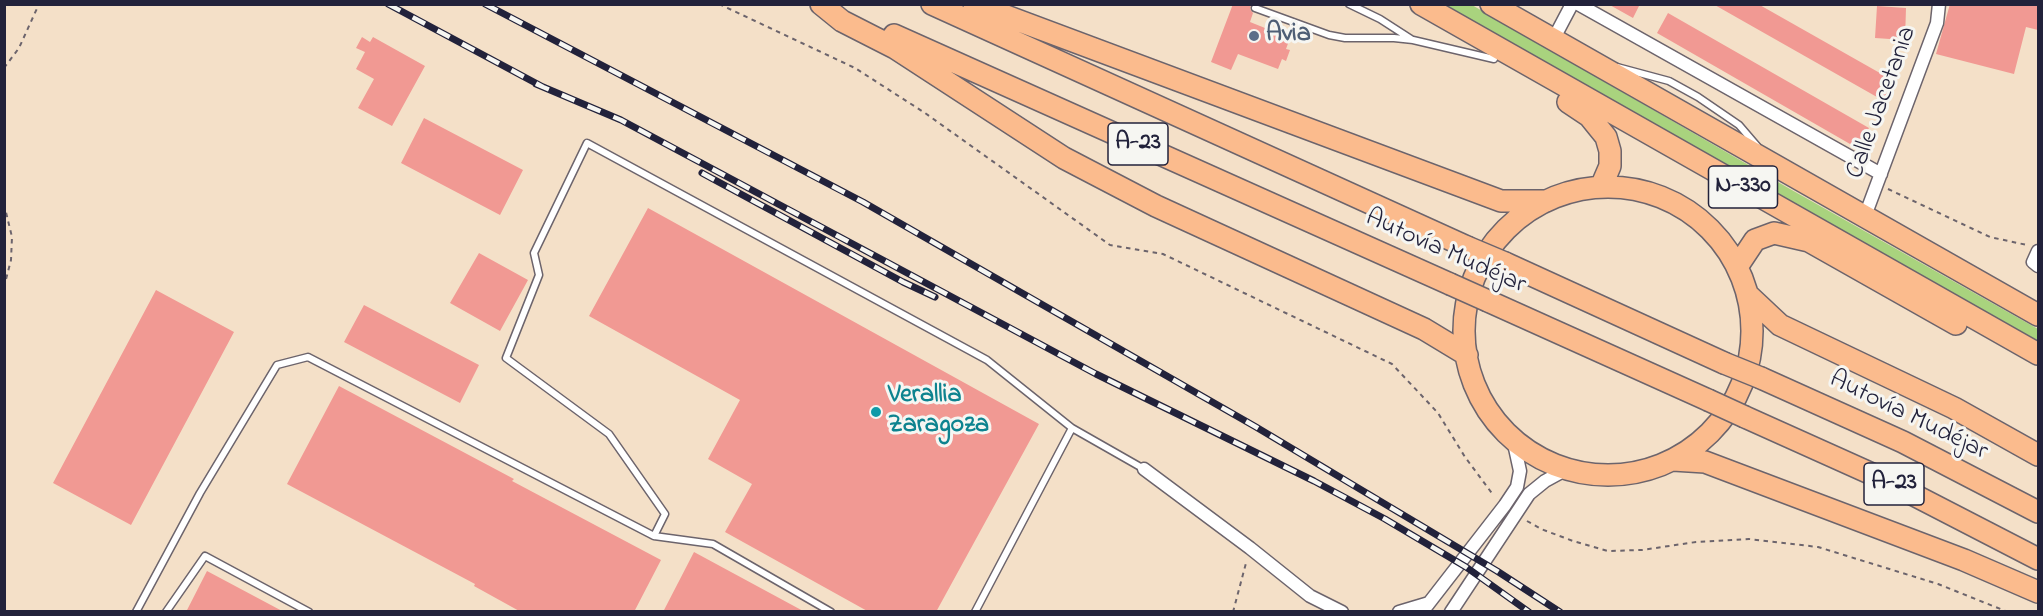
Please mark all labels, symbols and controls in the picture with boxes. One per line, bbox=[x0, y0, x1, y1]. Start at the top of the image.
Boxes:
place label: Avia bbox=[1266, 20, 1311, 52]
street label: Calle Jacetania bbox=[1841, 23, 1925, 183]
marker: Avia bbox=[1247, 29, 1261, 43]
road number: A-23 bbox=[1108, 123, 1168, 165]
road number: N-330 bbox=[1708, 166, 1778, 208]
street label: Autovía Mudéjar bbox=[1360, 204, 1530, 302]
street label: Autovía Mudéjar bbox=[1824, 365, 1992, 469]
place label: Verallia Zaragoza bbox=[888, 381, 989, 442]
marker: Verallia Zaragoza bbox=[869, 405, 883, 419]
road number: A-23 bbox=[1864, 463, 1924, 505]

